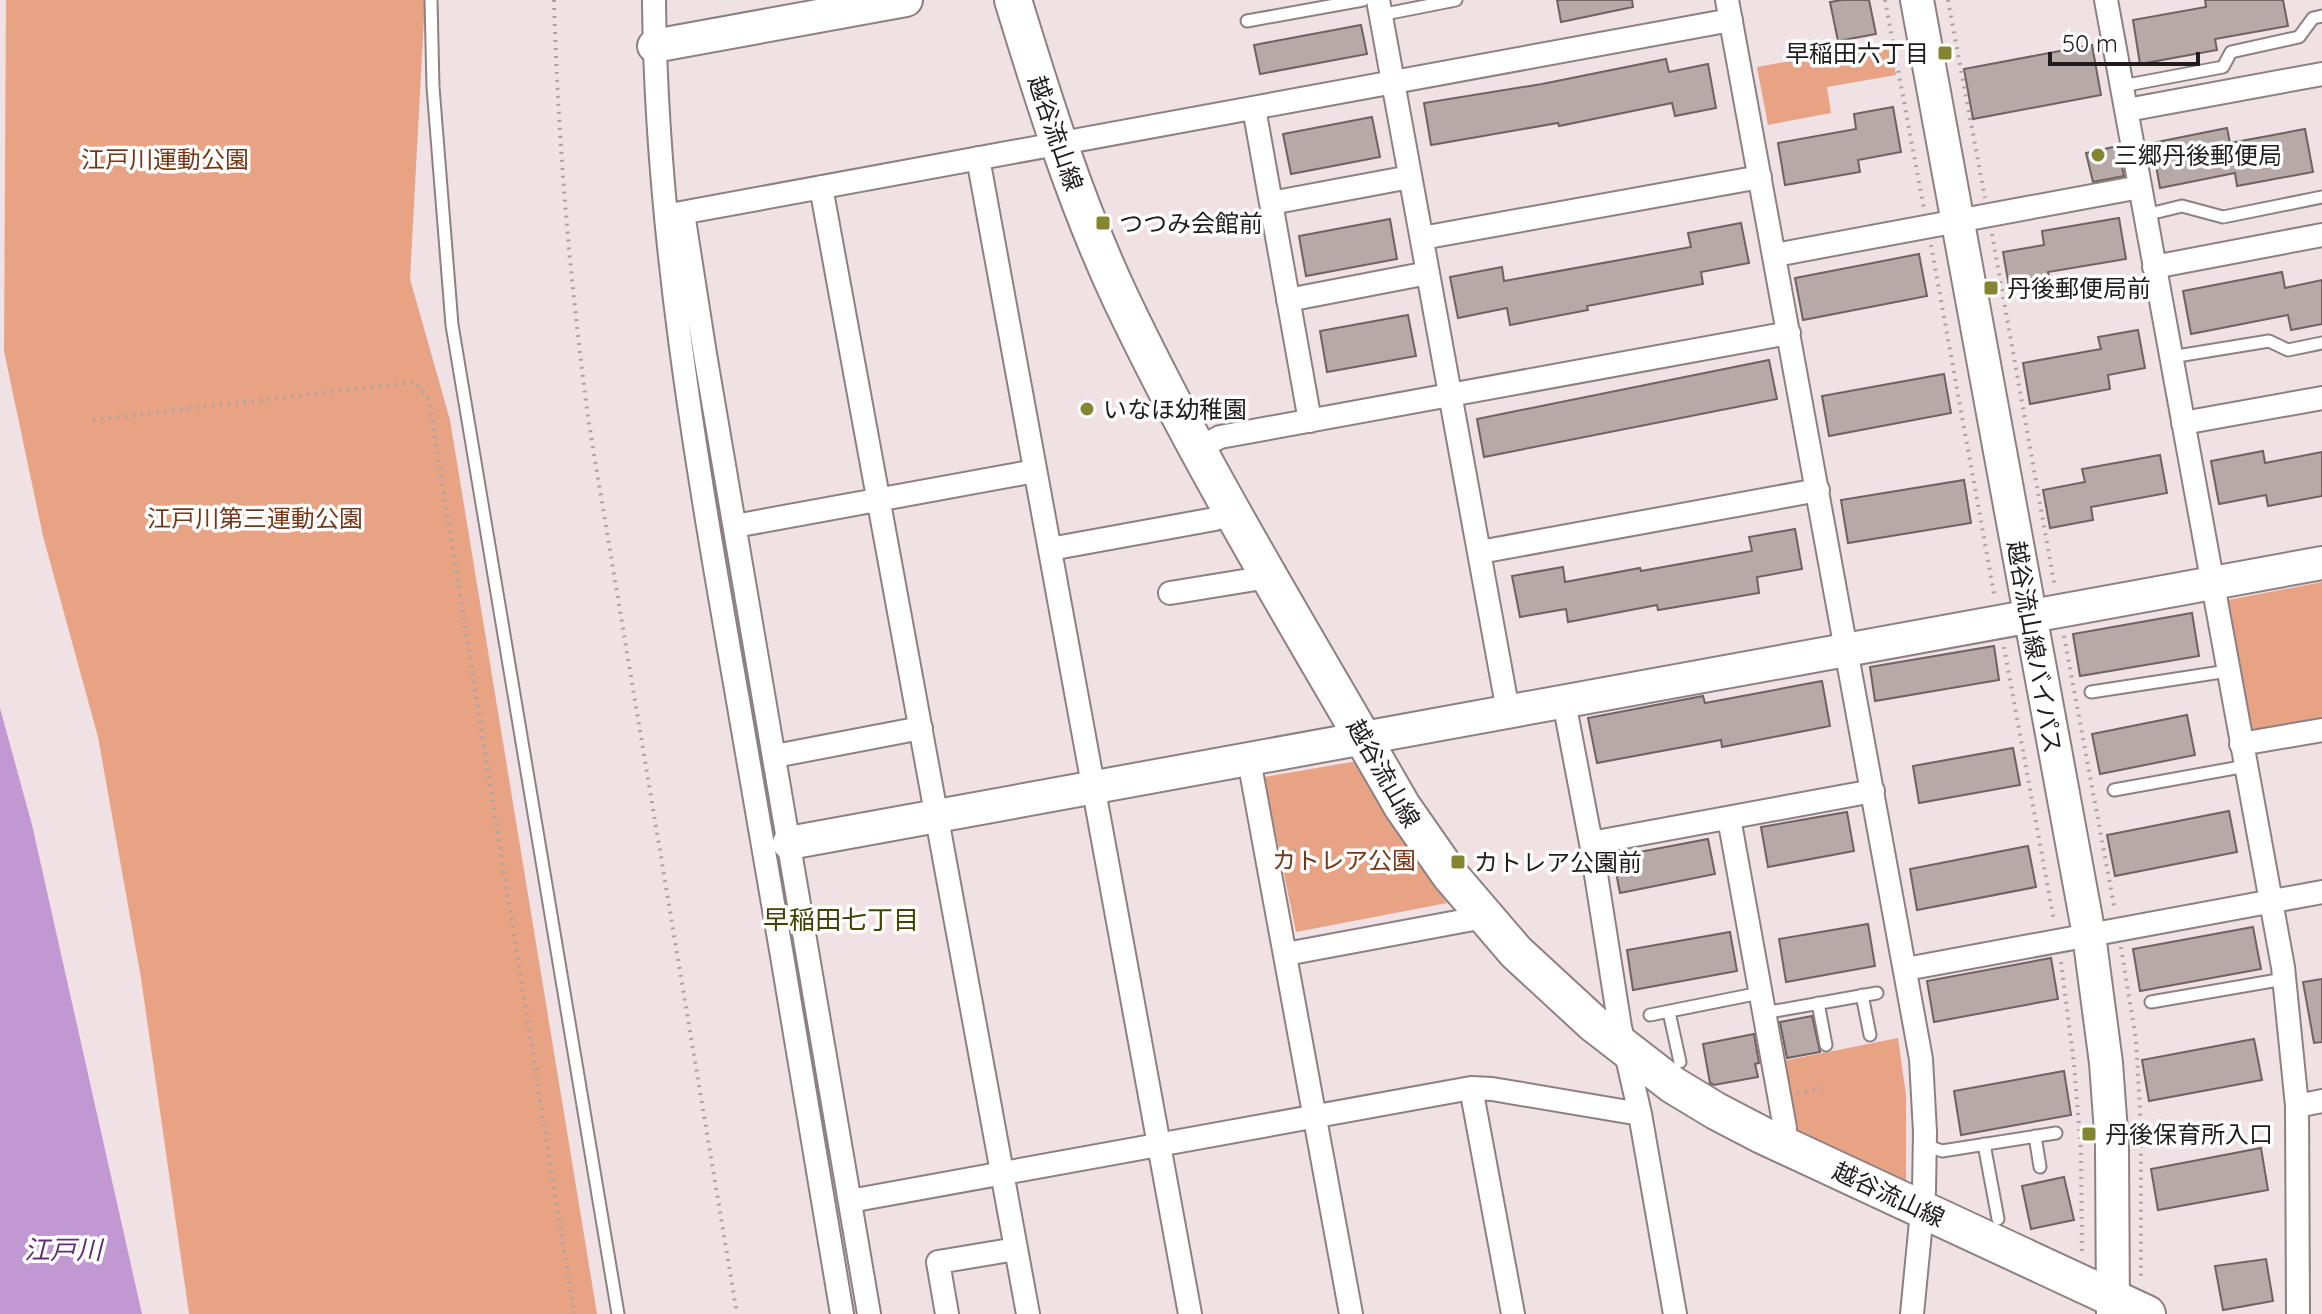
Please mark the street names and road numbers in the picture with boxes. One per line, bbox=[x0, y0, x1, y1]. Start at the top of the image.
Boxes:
street label: 越谷流山線 bbox=[1022, 71, 1090, 195]
street label: 越谷流山線バイパス bbox=[2002, 538, 2068, 756]
street label: 越谷流山線 bbox=[1341, 714, 1427, 832]
street label: 越谷流山線 bbox=[1828, 1155, 1950, 1233]

